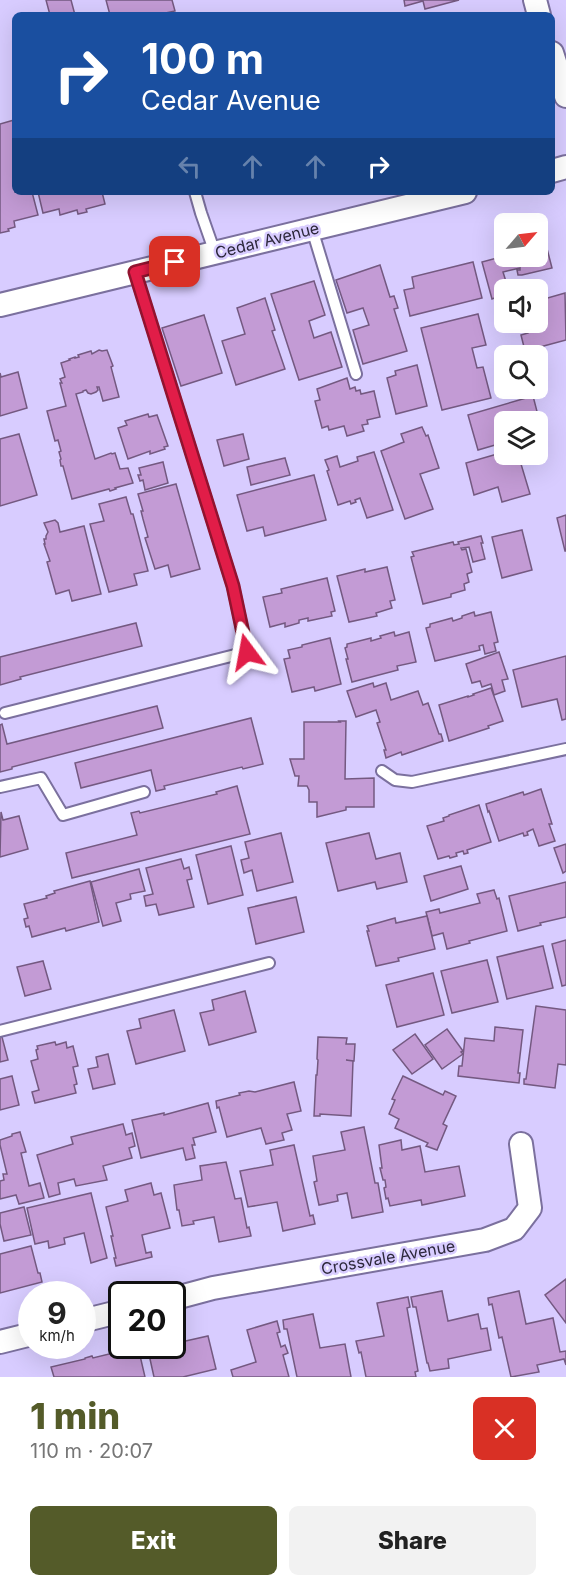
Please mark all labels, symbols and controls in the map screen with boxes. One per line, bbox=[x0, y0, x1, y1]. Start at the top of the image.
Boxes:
text: 100 m bbox=[141, 33, 264, 84]
icon: right bbox=[42, 36, 120, 114]
text: Cedar Avenue bbox=[141, 84, 321, 117]
icon: left bbox=[173, 150, 206, 183]
icon: ahead bbox=[236, 150, 269, 183]
icon: ahead bbox=[299, 150, 332, 183]
icon: right bbox=[362, 150, 395, 183]
north arrow bbox=[494, 213, 548, 267]
map controls bbox=[494, 213, 548, 465]
street label: Cedar Avenue bbox=[213, 217, 321, 263]
pin bbox=[149, 236, 200, 287]
icon: arrive bbox=[158, 245, 191, 278]
button: sound bbox=[494, 279, 548, 333]
button: search bbox=[494, 345, 548, 399]
button: layers bbox=[494, 411, 548, 465]
position arrow bbox=[215, 620, 279, 684]
street label: Crossvale Avenue bbox=[319, 1235, 457, 1279]
speed limit sign: 20 bbox=[108, 1281, 186, 1359]
text: 9 bbox=[47, 1295, 67, 1331]
text: km/h bbox=[39, 1326, 75, 1345]
text: 1 min bbox=[30, 1394, 120, 1438]
button: close bbox=[473, 1397, 536, 1460]
text: 110 m · 20:07 bbox=[30, 1439, 153, 1463]
button: Exit bbox=[30, 1506, 277, 1575]
button: Share bbox=[289, 1506, 536, 1575]

